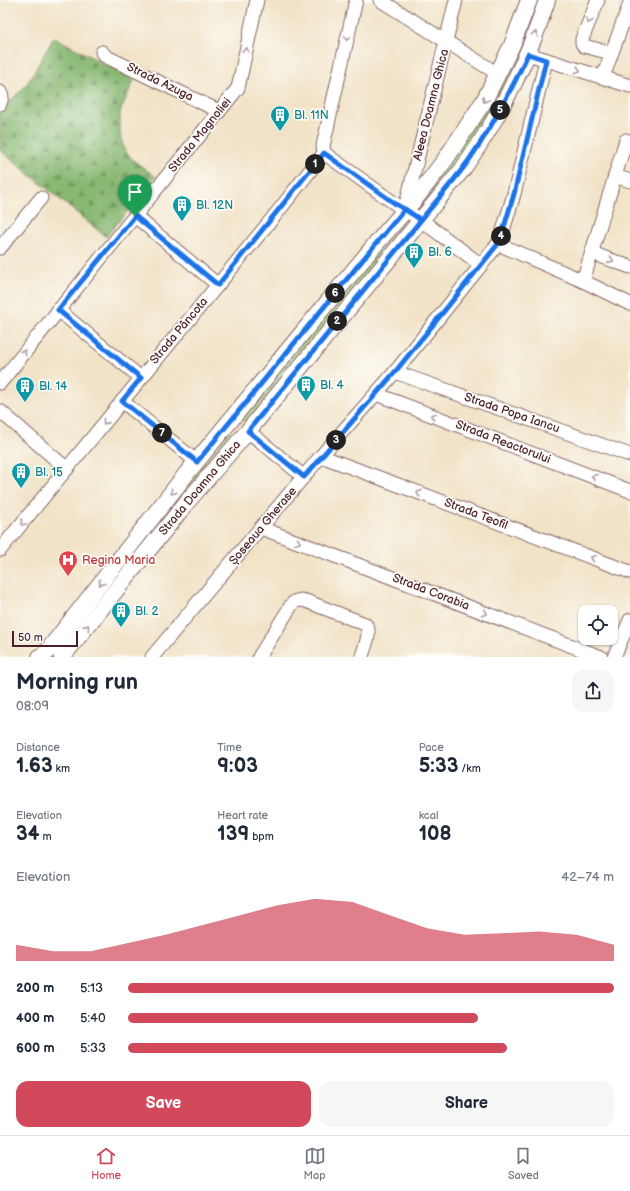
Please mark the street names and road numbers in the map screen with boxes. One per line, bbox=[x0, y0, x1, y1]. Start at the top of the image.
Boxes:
street label: Aleea Doamna Ghica bbox=[410, 47, 452, 162]
street label: Strada Azuga bbox=[124, 59, 196, 105]
street label: Strada Magnoliei bbox=[165, 94, 235, 175]
street label: Strada Pâncota bbox=[147, 294, 211, 367]
street label: Strada Popa Iancu bbox=[462, 390, 562, 436]
street label: Strada Reactorului bbox=[453, 417, 553, 467]
street label: Strada Doamna Ghica bbox=[156, 437, 244, 539]
street label: Șoseaua Gherase bbox=[226, 484, 300, 568]
street label: Strada Teofil bbox=[442, 495, 510, 533]
street label: Strada Corabia bbox=[390, 570, 472, 614]

